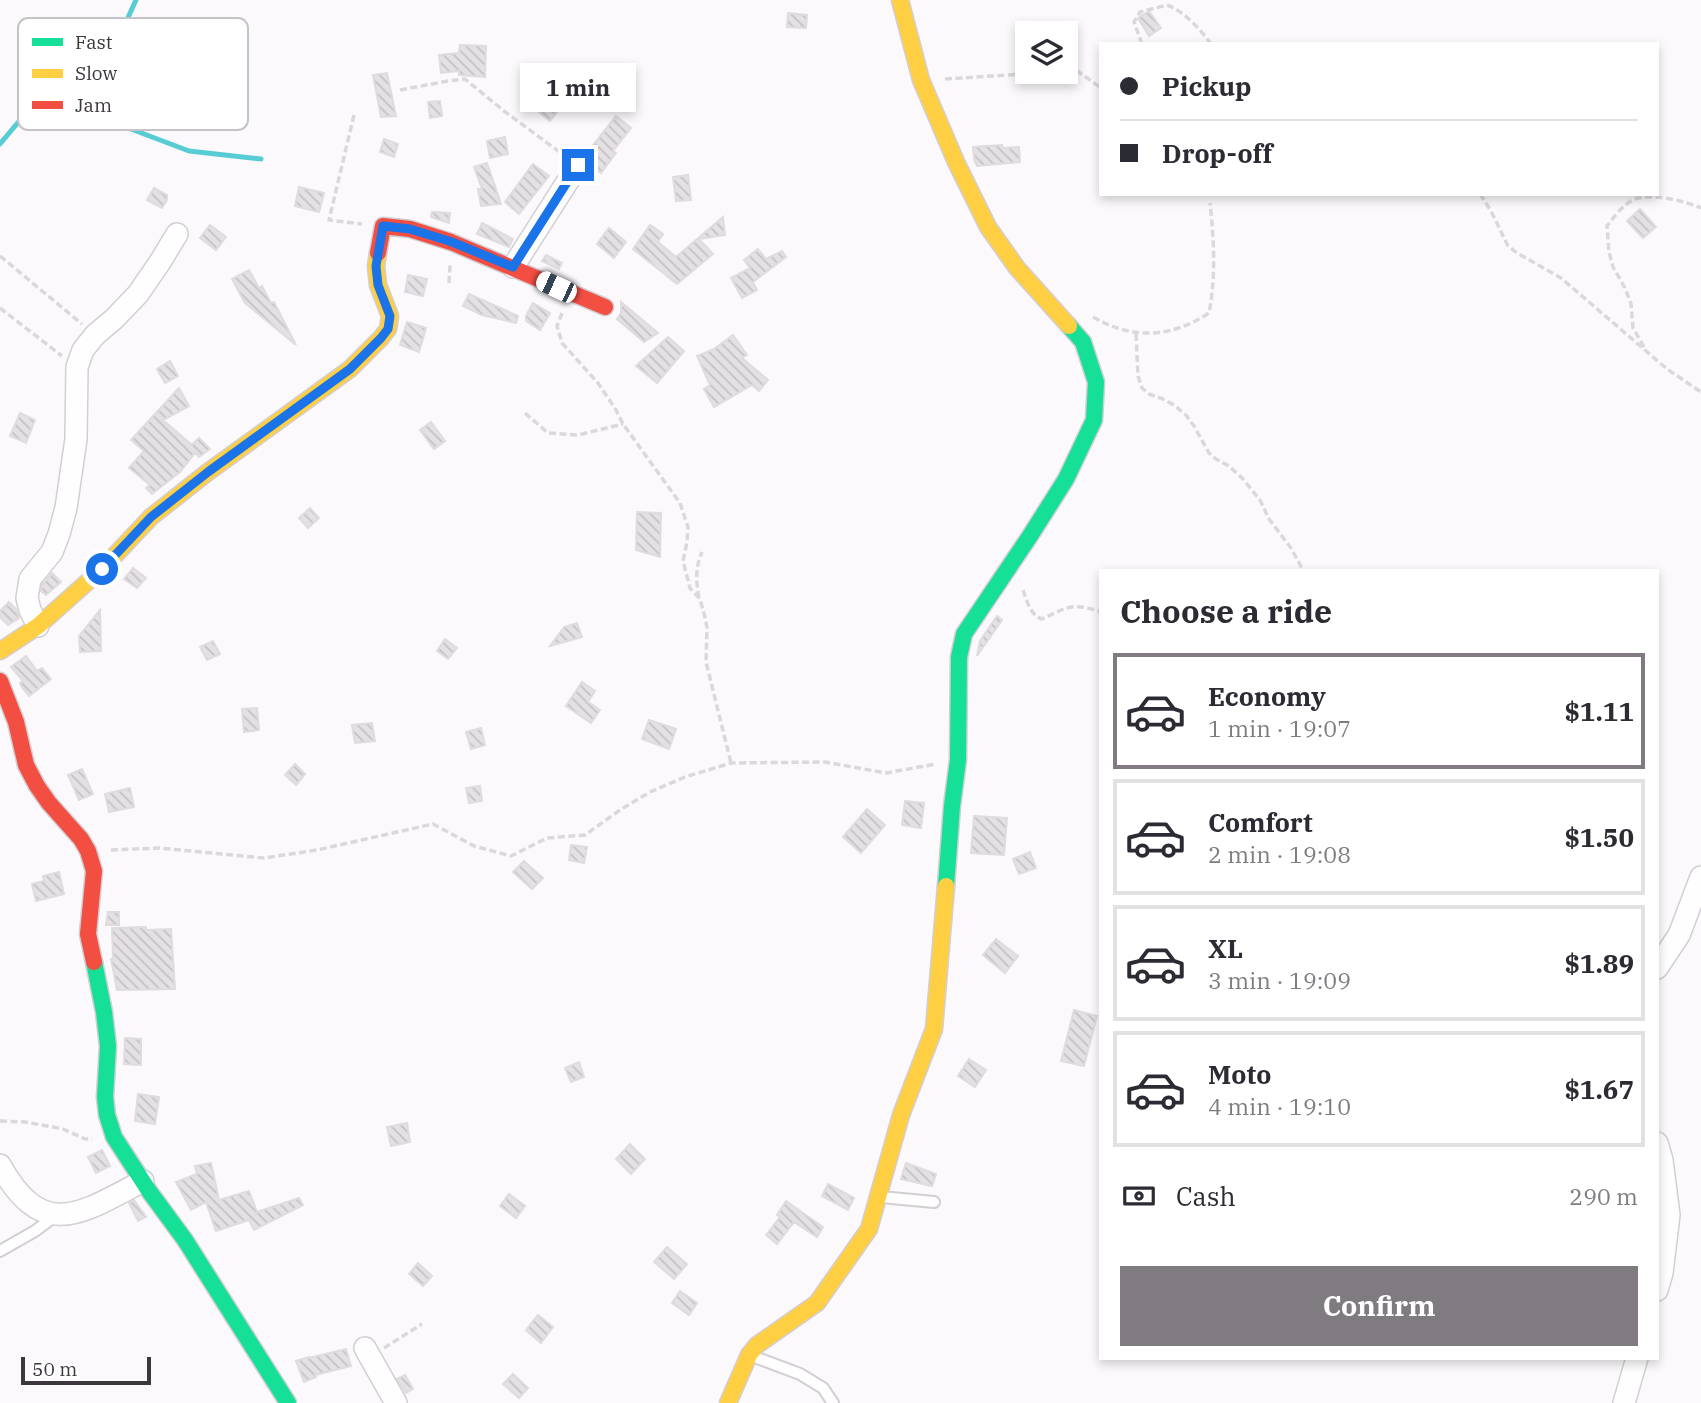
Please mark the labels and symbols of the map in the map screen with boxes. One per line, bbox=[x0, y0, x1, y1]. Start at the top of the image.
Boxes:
legend bbox=[18, 18, 248, 130]
text: Fast bbox=[75, 30, 113, 54]
text: Slow bbox=[75, 61, 117, 85]
callout: 1 min bbox=[520, 64, 636, 113]
text: Jam bbox=[75, 93, 112, 117]
route end bbox=[562, 149, 594, 181]
car bbox=[533, 269, 580, 305]
route start bbox=[86, 553, 118, 585]
scale bar bbox=[21, 1354, 150, 1386]

